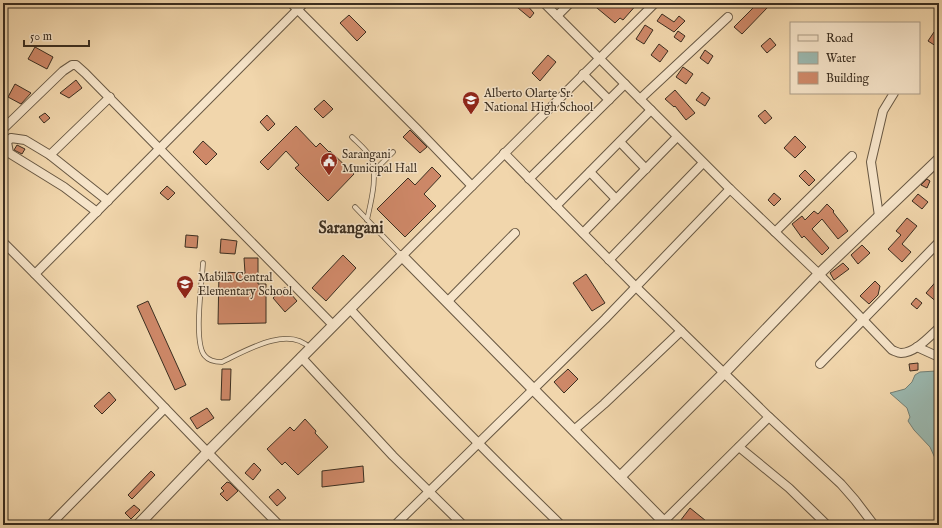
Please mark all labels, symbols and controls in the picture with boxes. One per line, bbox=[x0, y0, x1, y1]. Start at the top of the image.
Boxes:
scale bar bbox=[24, 22, 89, 48]
legend bbox=[790, 22, 920, 94]
text: 50 m bbox=[30, 29, 52, 44]
text: Road bbox=[826, 31, 854, 46]
text: Water bbox=[826, 51, 857, 66]
text: Building bbox=[826, 71, 870, 86]
place label: Alberto Olarte Sr. National High School bbox=[483, 86, 594, 115]
school or university icon: Alberto Olarte Sr. National High School bbox=[461, 90, 481, 115]
place label: Sarangani Municipal Hall bbox=[342, 147, 418, 177]
public building icon: Sarangani Municipal Hall bbox=[319, 151, 339, 176]
district label: Sarangani bbox=[319, 219, 384, 239]
place label: Mabila Central Elementary School bbox=[198, 270, 293, 299]
school or university icon: Mabila Central Elementary School bbox=[175, 274, 195, 299]

